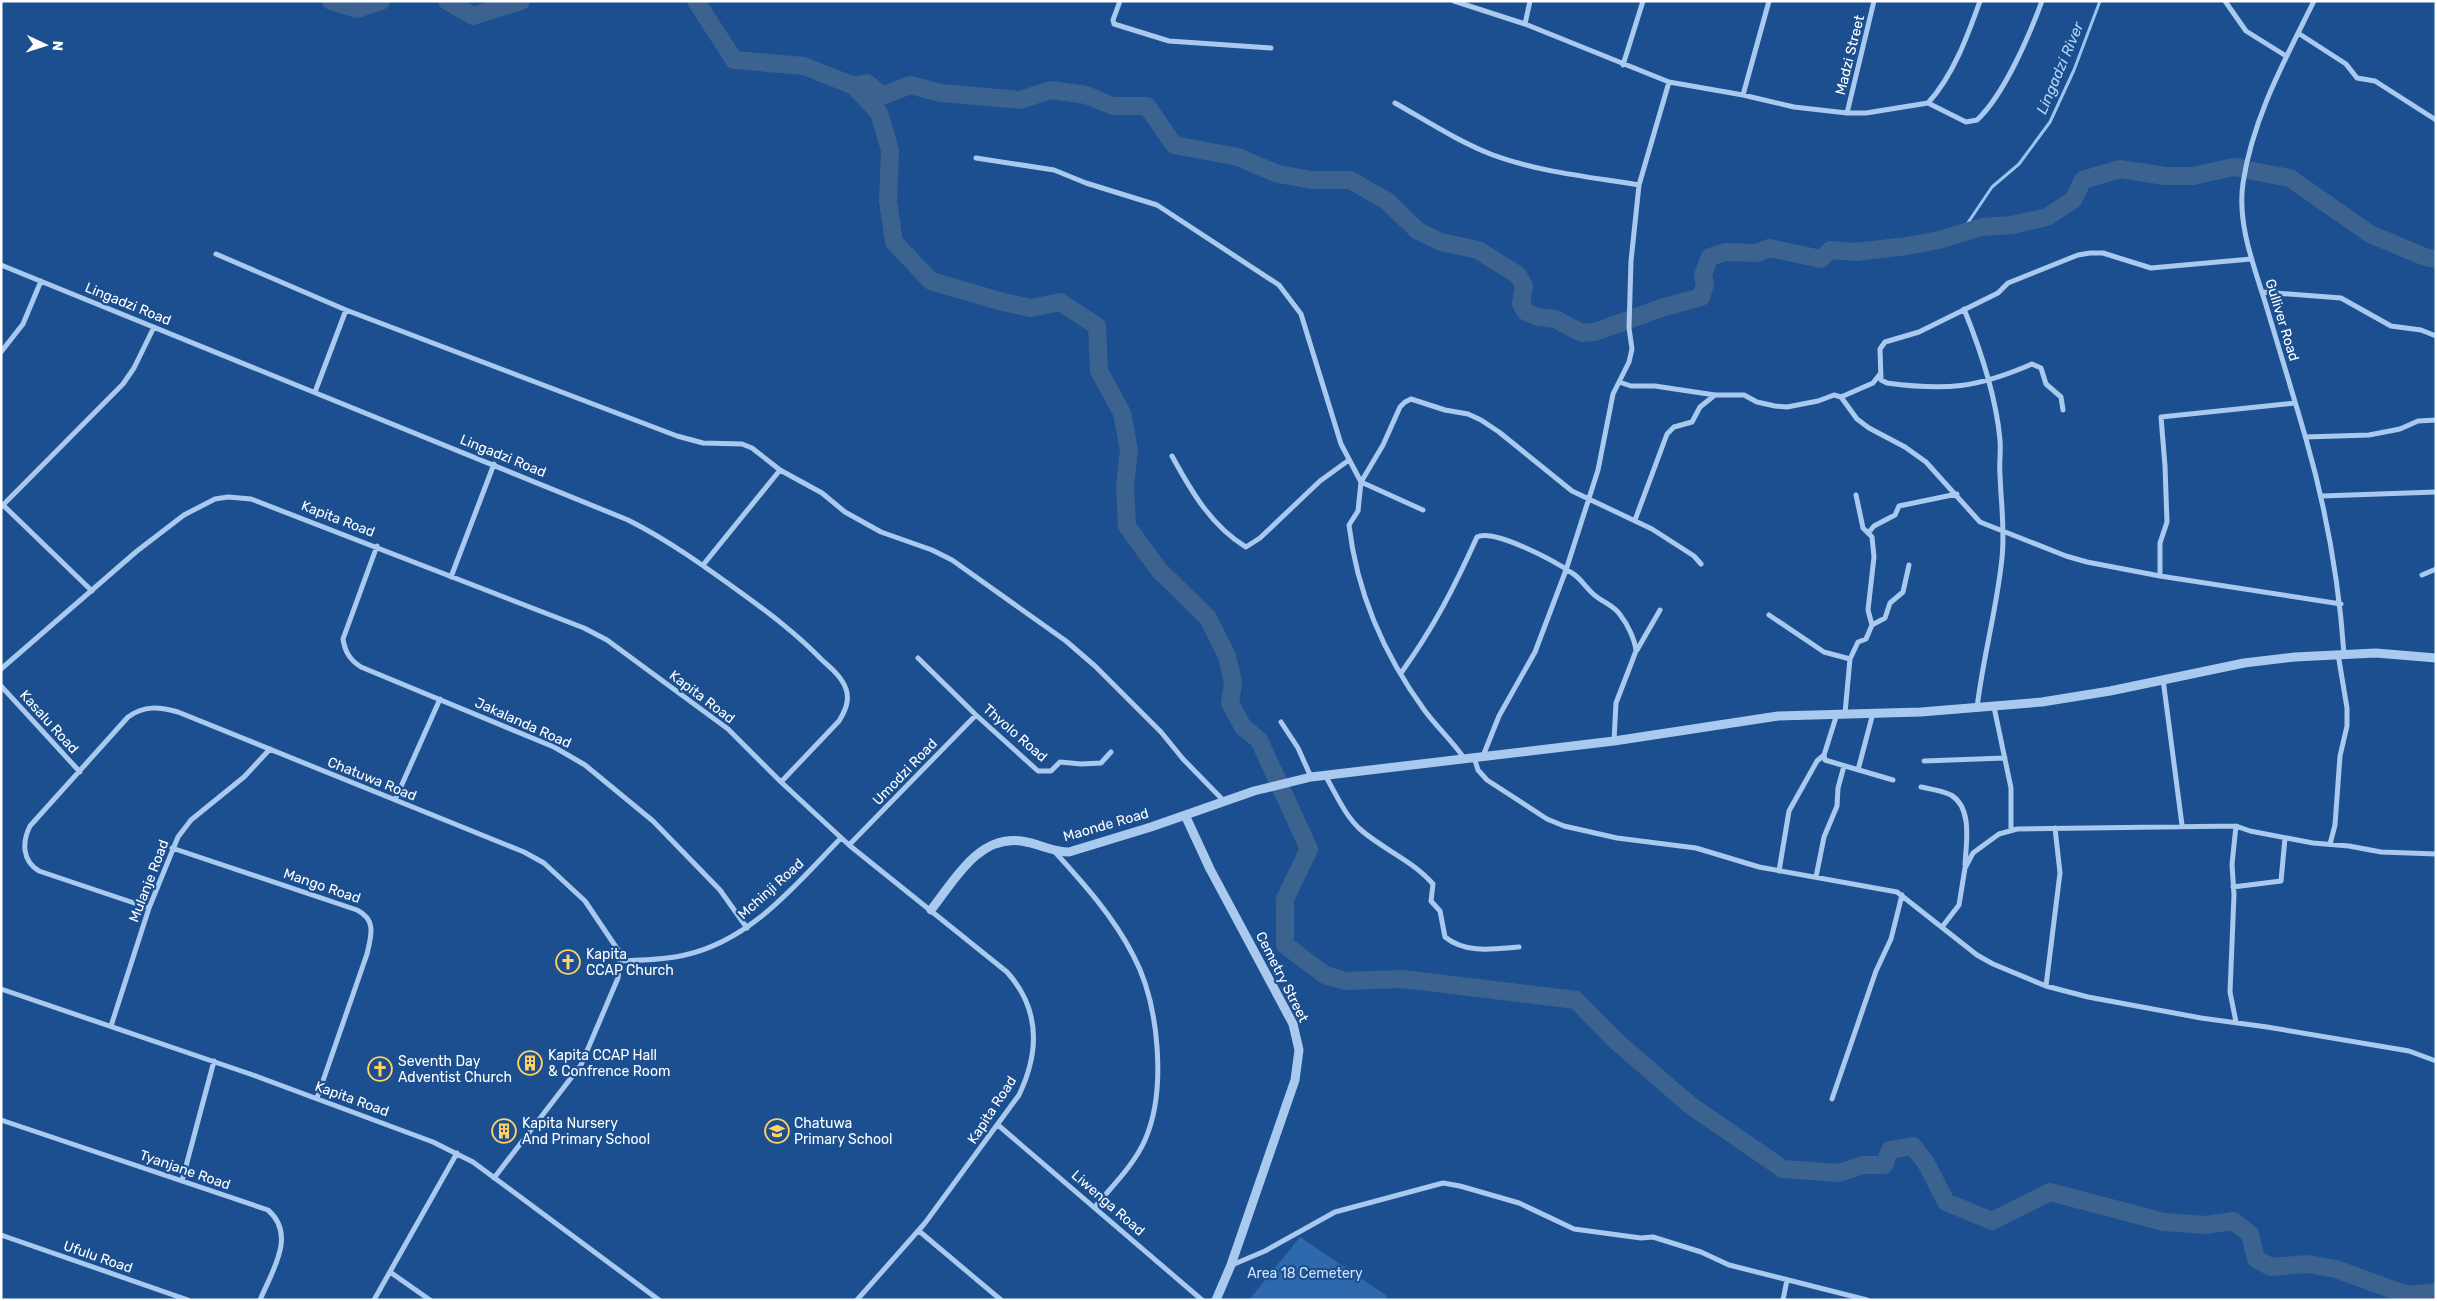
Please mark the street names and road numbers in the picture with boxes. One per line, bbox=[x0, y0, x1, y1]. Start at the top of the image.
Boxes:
street label: Madzi Street bbox=[1832, 13, 1868, 97]
street label: Gulliver Road bbox=[2261, 277, 2303, 363]
street label: Lingadzi Road bbox=[82, 279, 174, 329]
street label: Lingadzi Road bbox=[457, 431, 549, 481]
street label: Kapita Road bbox=[299, 497, 377, 541]
street label: Kapita Road bbox=[666, 667, 738, 727]
street label: Kasalu Road bbox=[16, 687, 82, 757]
street label: Jakalanda Road bbox=[472, 694, 574, 752]
street label: Thyolo Road bbox=[979, 700, 1051, 766]
street label: Umodzi Road bbox=[869, 735, 941, 809]
street label: Chatuwa Road bbox=[325, 753, 419, 805]
street label: Maonde Road bbox=[1061, 805, 1151, 845]
street label: Mulanje Road bbox=[125, 837, 173, 925]
street label: Mchinji Road bbox=[735, 855, 807, 923]
street label: Mango Road bbox=[281, 865, 363, 907]
street label: Cemetry Street bbox=[1252, 929, 1312, 1026]
street label: Kapita Road bbox=[964, 1073, 1020, 1147]
street label: Kapita Road bbox=[313, 1078, 391, 1120]
street label: Tyanjane Road bbox=[137, 1147, 233, 1193]
street label: Liwenga Road bbox=[1068, 1167, 1148, 1239]
street label: Ufulu Road bbox=[61, 1237, 135, 1277]

